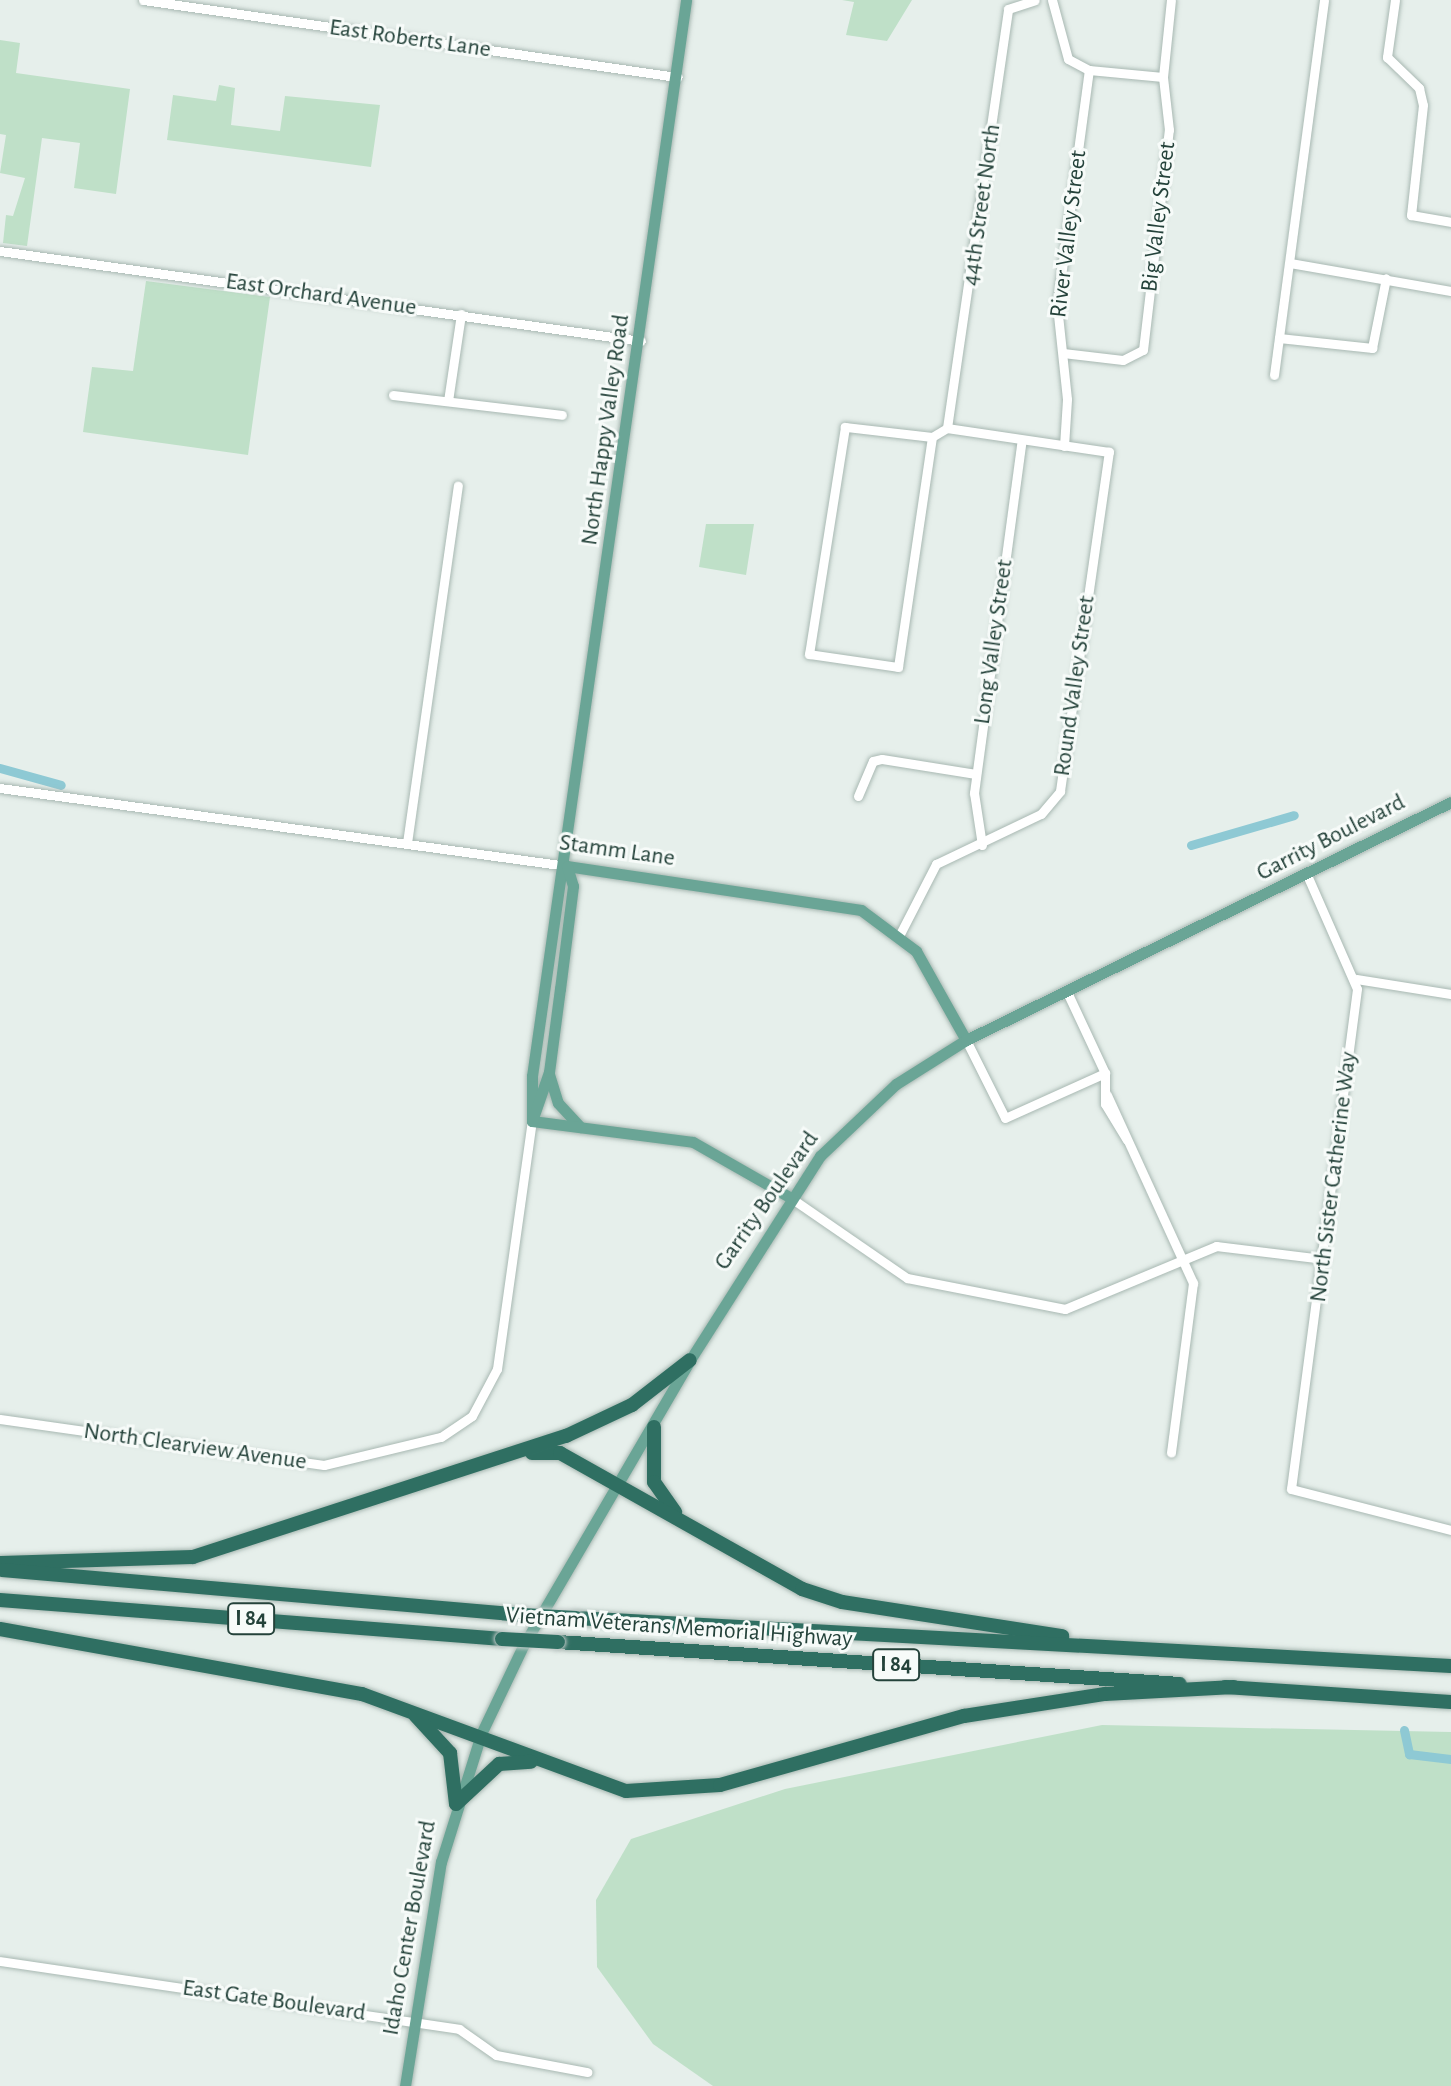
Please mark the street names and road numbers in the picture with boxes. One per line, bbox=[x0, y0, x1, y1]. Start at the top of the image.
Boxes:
street label: East Roberts Lane bbox=[327, 13, 493, 65]
street label: 44th Street North bbox=[956, 122, 1008, 288]
street label: Big Valley Street bbox=[1135, 140, 1183, 294]
street label: River Valley Street bbox=[1044, 149, 1094, 319]
street label: East Orchard Avenue bbox=[224, 267, 418, 323]
street label: North Happy Valley Road bbox=[576, 313, 636, 547]
street label: Long Valley Street bbox=[968, 558, 1020, 726]
street label: Round Valley Street bbox=[1048, 594, 1102, 778]
street label: Garrity Boulevard bbox=[1252, 788, 1410, 888]
street label: Stamm Lane bbox=[557, 829, 677, 873]
street label: North Sister Catherine Way bbox=[1304, 1050, 1364, 1304]
street label: Garrity Boulevard bbox=[709, 1126, 825, 1276]
street label: North Clearview Avenue bbox=[82, 1417, 308, 1477]
road number: I 84 bbox=[227, 1601, 275, 1637]
street label: Vietnam Veterans Memorial Highway bbox=[505, 1602, 853, 1654]
road number: I 84 bbox=[872, 1647, 920, 1683]
street label: Idaho Center Boulevard bbox=[377, 1818, 443, 2038]
street label: East Gate Boulevard bbox=[181, 1974, 367, 2028]

